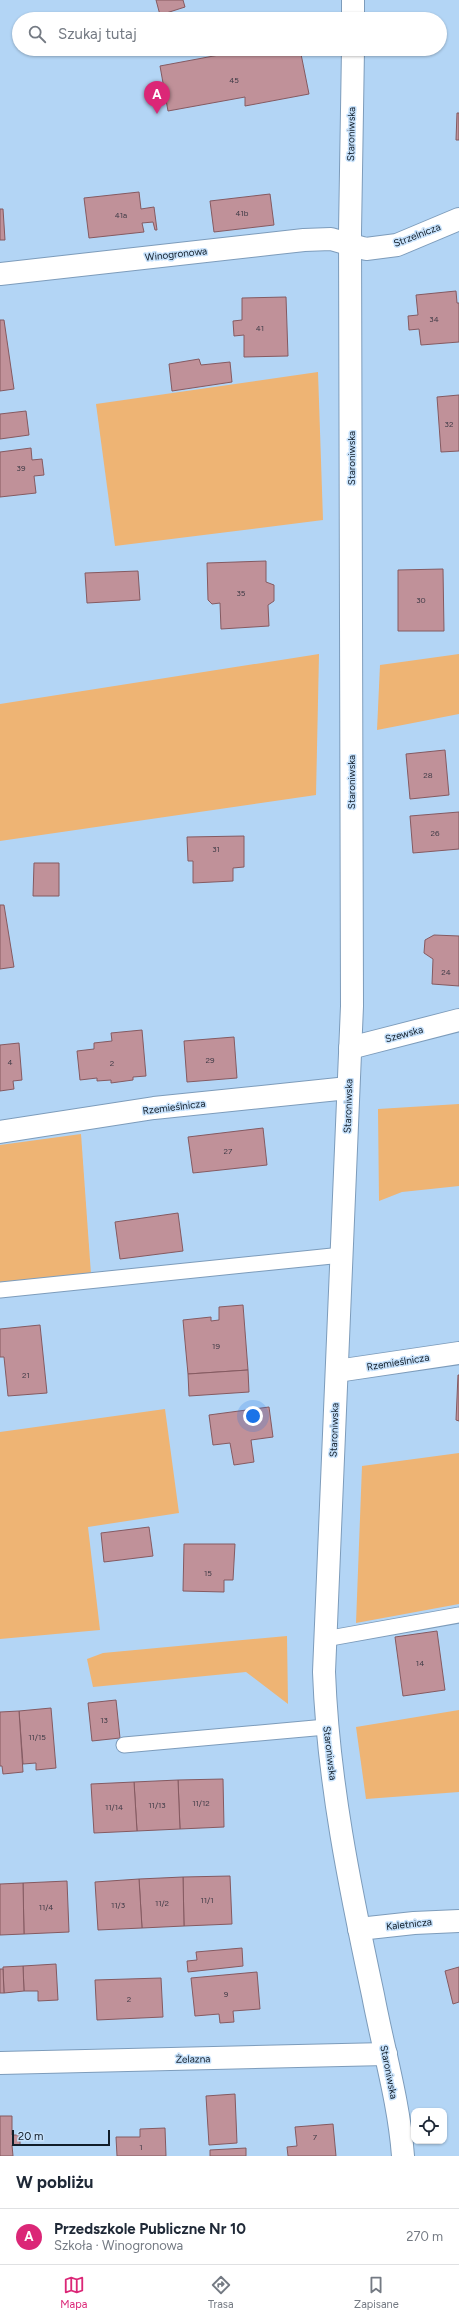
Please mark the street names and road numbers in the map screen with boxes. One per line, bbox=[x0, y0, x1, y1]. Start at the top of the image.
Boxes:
street label: Staroniwska bbox=[344, 107, 358, 161]
street label: Strzelnicza bbox=[392, 220, 442, 250]
street label: Winogronowa bbox=[144, 244, 208, 264]
street label: Staroniwska bbox=[345, 431, 358, 485]
street label: Staroniwska bbox=[345, 755, 358, 809]
street label: Szewska bbox=[384, 1023, 424, 1045]
street label: Staroniwska bbox=[341, 1079, 355, 1133]
street label: Rzemieślnicza bbox=[142, 1097, 206, 1117]
street label: Rzemieślnicza bbox=[366, 1351, 430, 1373]
street label: Staroniwska bbox=[327, 1403, 341, 1457]
street label: Staroniwska bbox=[320, 1725, 340, 1781]
street label: Kaletnicza bbox=[386, 1915, 432, 1933]
street label: Staroniwska bbox=[377, 2044, 401, 2100]
street label: Żelazna bbox=[176, 2052, 210, 2066]

